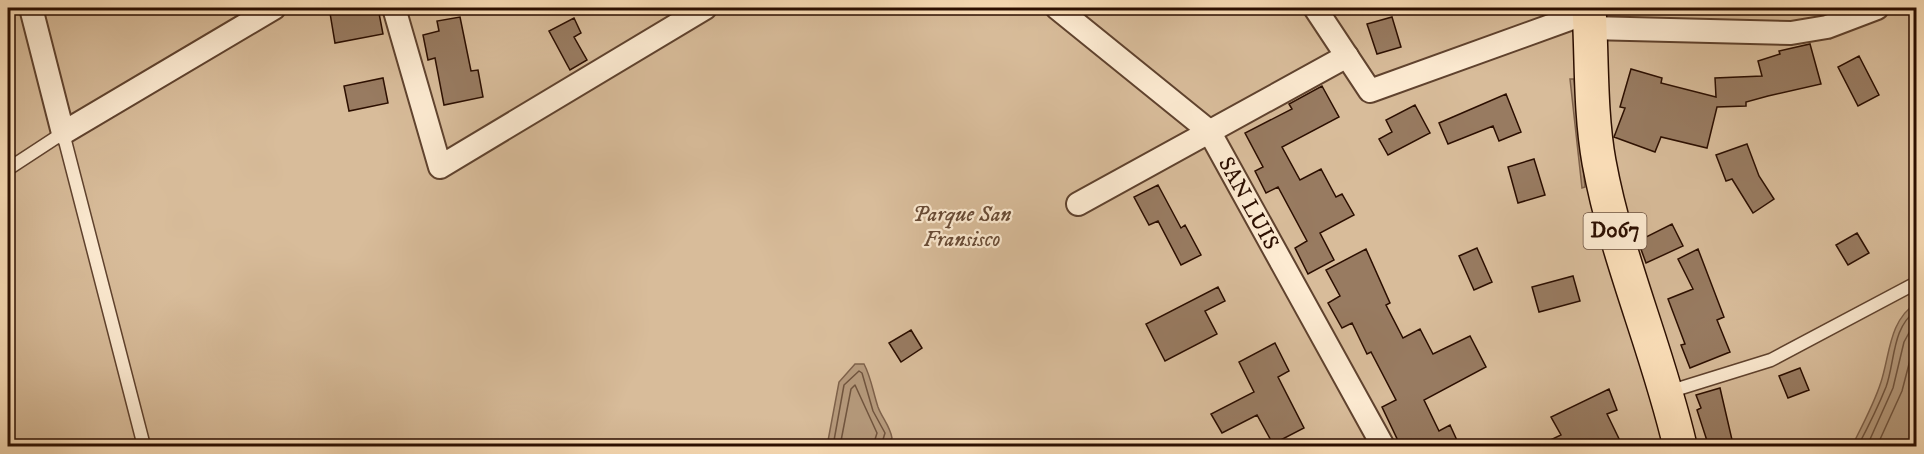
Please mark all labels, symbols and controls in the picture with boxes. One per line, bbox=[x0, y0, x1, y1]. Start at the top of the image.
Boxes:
street label: SAN LUIS bbox=[1212, 152, 1285, 254]
park label: Parque San Fransisco bbox=[912, 201, 1012, 253]
road number: D067 bbox=[1584, 213, 1646, 249]

